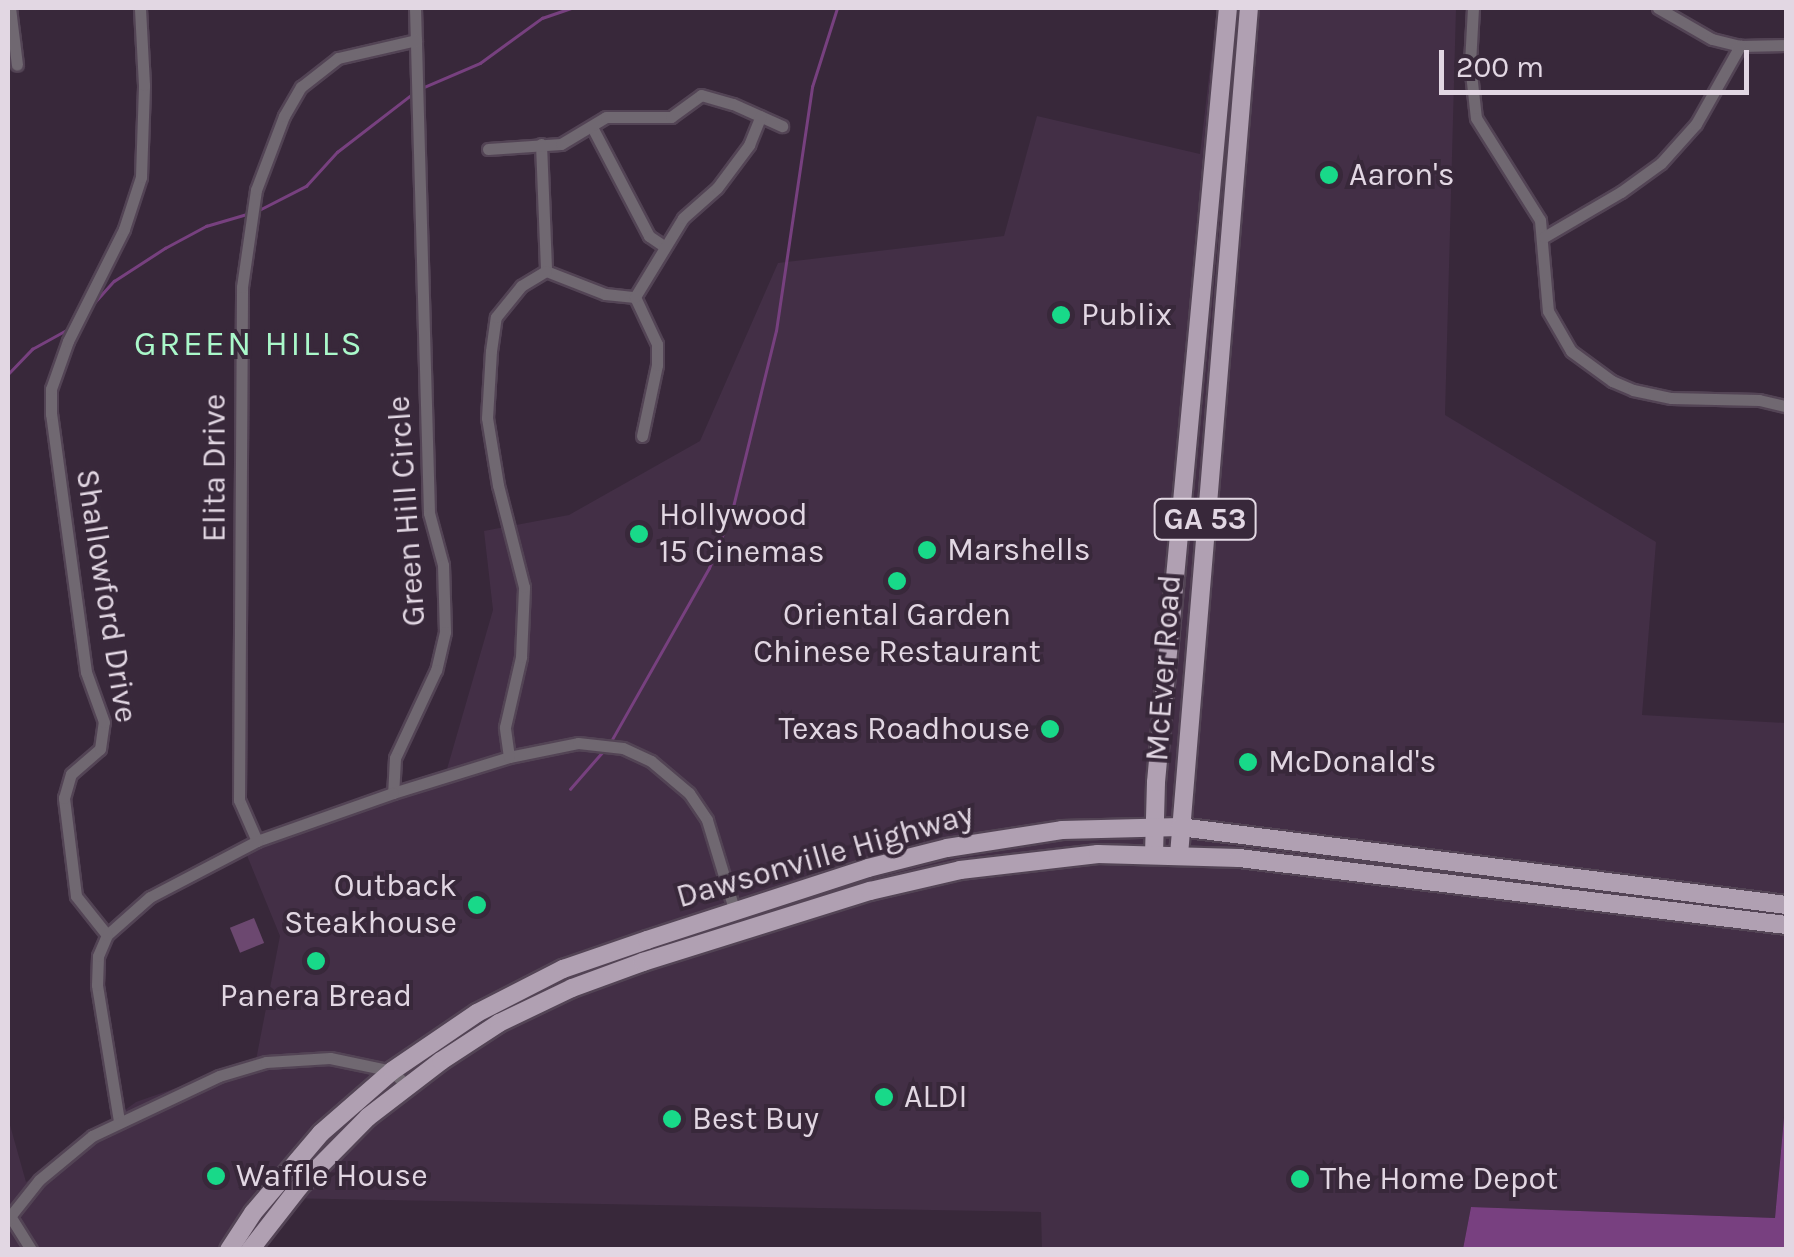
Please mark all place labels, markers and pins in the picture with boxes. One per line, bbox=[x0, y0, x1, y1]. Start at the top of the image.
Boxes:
place label: Aaron's bbox=[1349, 156, 1455, 194]
marker: Aaron's bbox=[1318, 164, 1340, 186]
place label: Publix bbox=[1081, 296, 1172, 334]
marker: Publix bbox=[1050, 304, 1072, 326]
place label: Hollywood 15 Cinemas bbox=[659, 497, 825, 572]
marker: Hollywood 15 Cinemas bbox=[628, 523, 650, 545]
place label: Marshells bbox=[947, 531, 1091, 569]
marker: Marshells bbox=[916, 539, 938, 561]
marker: Oriental Garden Chinese Restaurant bbox=[886, 570, 908, 592]
place label: Oriental Garden Chinese Restaurant bbox=[753, 597, 1041, 672]
place label: Texas Roadhouse bbox=[778, 710, 1030, 748]
marker: Texas Roadhouse bbox=[1039, 718, 1061, 740]
place label: McDonald's bbox=[1268, 743, 1436, 781]
marker: McDonald's bbox=[1237, 751, 1259, 773]
place label: Outback Steakhouse bbox=[284, 868, 457, 943]
marker: Outback Steakhouse bbox=[466, 894, 488, 916]
marker: Panera Bread bbox=[305, 950, 327, 972]
place label: Panera Bread bbox=[220, 977, 412, 1015]
place label: ALDI bbox=[904, 1078, 967, 1116]
marker: ALDI bbox=[873, 1086, 895, 1108]
place label: Best Buy bbox=[692, 1100, 819, 1138]
marker: Best Buy bbox=[661, 1108, 683, 1130]
place label: Waffle House bbox=[236, 1157, 428, 1195]
place label: The Home Depot bbox=[1320, 1160, 1558, 1198]
marker: Waffle House bbox=[205, 1165, 227, 1187]
marker: The Home Depot bbox=[1289, 1168, 1311, 1190]

